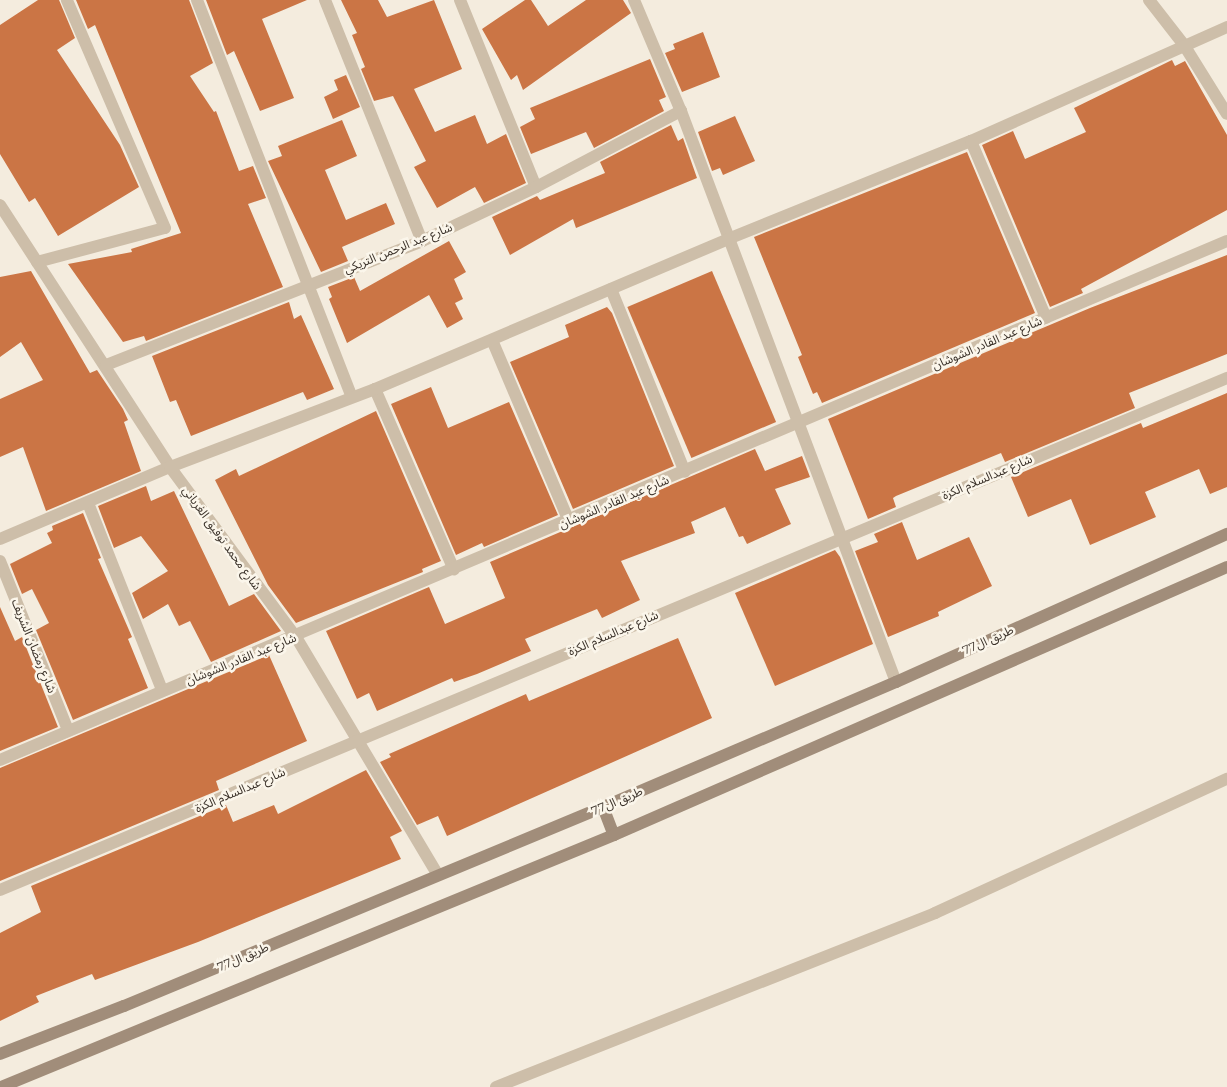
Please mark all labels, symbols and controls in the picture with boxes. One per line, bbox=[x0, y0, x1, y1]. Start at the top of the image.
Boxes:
street label: شارع عبد الرحمن التريكي bbox=[342, 220, 454, 276]
street label: شارع عبد القادر الشوشان bbox=[930, 313, 1044, 373]
street label: شارع عبدالسلام الكزة bbox=[940, 452, 1034, 502]
street label: شارع عبد القادر الشوشان bbox=[557, 472, 671, 532]
street label: شارع محمد توفيق الغرياني bbox=[180, 483, 264, 593]
street label: شارع رمضان الشريف bbox=[9, 597, 59, 695]
street label: شارع عبدالسلام الكزة bbox=[566, 608, 660, 658]
street label: طريق ال77 bbox=[960, 622, 1016, 658]
street label: شارع عبد القادر الشوشان bbox=[184, 630, 298, 688]
street label: شارع عبدالسلام الكزة bbox=[193, 765, 287, 815]
street label: طريق ال77 bbox=[589, 784, 645, 818]
street label: طريق ال77 bbox=[215, 940, 271, 974]

